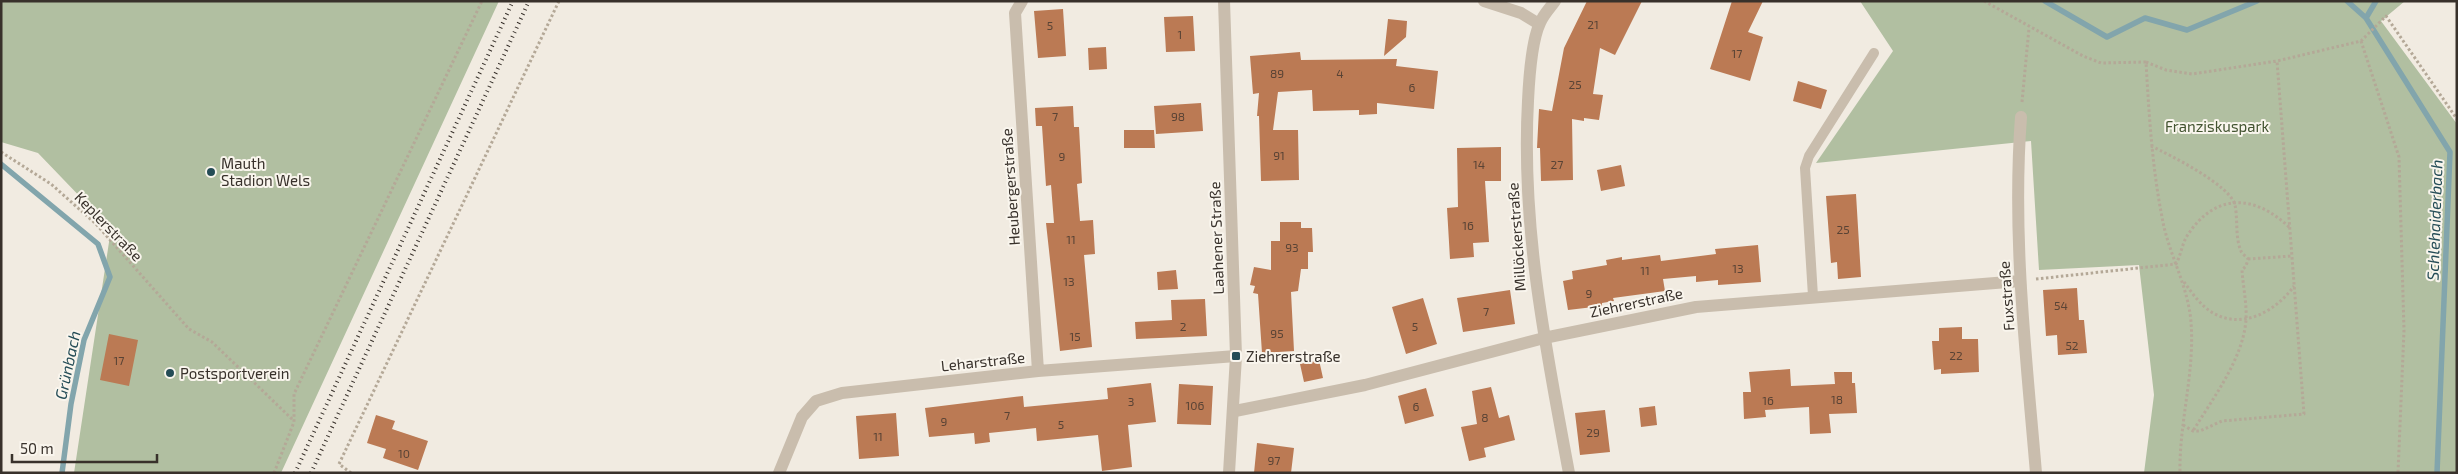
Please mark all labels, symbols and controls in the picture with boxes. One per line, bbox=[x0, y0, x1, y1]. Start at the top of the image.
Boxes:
house number: 21 bbox=[1587, 17, 1599, 31]
house number: 5 bbox=[1047, 18, 1053, 32]
house number: 1 bbox=[1178, 27, 1182, 41]
house number: 17 bbox=[1732, 46, 1742, 60]
house number: 89 bbox=[1270, 66, 1284, 80]
house number: 4 bbox=[1336, 66, 1344, 80]
house number: 25 bbox=[1568, 77, 1582, 91]
house number: 6 bbox=[1409, 80, 1416, 94]
house number: 7 bbox=[1052, 109, 1058, 123]
house number: 98 bbox=[1171, 109, 1185, 123]
park label: Franziskuspark bbox=[2165, 117, 2269, 135]
street label: Heubergerstraße bbox=[997, 128, 1023, 246]
house number: 91 bbox=[1273, 148, 1285, 162]
house number: 9 bbox=[1059, 149, 1066, 163]
place label: Mauth Stadion Wels bbox=[221, 154, 310, 189]
house number: 14 bbox=[1473, 157, 1485, 171]
house number: 27 bbox=[1551, 157, 1563, 171]
water label: Schlehaiderbach bbox=[2422, 159, 2446, 281]
marker: Mauth Stadion Wels bbox=[205, 166, 217, 178]
street label: Laahener Straße bbox=[1205, 181, 1227, 295]
street label: Millöckerstraße bbox=[1503, 182, 1529, 292]
street label: Keplerstraße bbox=[71, 187, 147, 265]
house number: 16 bbox=[1462, 218, 1474, 232]
house number: 25 bbox=[1836, 222, 1850, 236]
house number: 11 bbox=[1066, 232, 1076, 246]
house number: 93 bbox=[1285, 240, 1299, 254]
street label: Fuxstraße bbox=[1995, 260, 2017, 332]
house number: 13 bbox=[1732, 261, 1744, 275]
house number: 11 bbox=[1640, 263, 1650, 277]
house number: 13 bbox=[1063, 274, 1075, 288]
street label: Ziehrerstraße bbox=[1588, 283, 1684, 321]
house number: 9 bbox=[1586, 286, 1593, 300]
house number: 54 bbox=[2054, 298, 2068, 312]
house number: 7 bbox=[1483, 304, 1489, 318]
house number: 2 bbox=[1180, 319, 1187, 333]
house number: 5 bbox=[1412, 319, 1418, 333]
house number: 95 bbox=[1270, 326, 1284, 340]
water label: Grünbach bbox=[50, 329, 84, 401]
house number: 15 bbox=[1069, 329, 1081, 343]
house number: 52 bbox=[2065, 338, 2079, 352]
place label: Ziehrerstraße bbox=[1246, 347, 1341, 365]
street label: Leharstraße bbox=[940, 348, 1026, 374]
house number: 22 bbox=[1949, 348, 1963, 362]
marker: Ziehrerstraße bbox=[1230, 350, 1242, 362]
house number: 17 bbox=[114, 353, 124, 367]
place label: Postsportverein bbox=[180, 364, 289, 382]
marker: Postsportverein bbox=[164, 367, 176, 379]
house number: 18 bbox=[1831, 392, 1843, 406]
house number: 16 bbox=[1762, 393, 1774, 407]
house number: 3 bbox=[1128, 394, 1134, 408]
house number: 106 bbox=[1186, 398, 1205, 412]
house number: 6 bbox=[1413, 399, 1420, 413]
house number: 7 bbox=[1004, 408, 1010, 422]
house number: 8 bbox=[1481, 410, 1489, 424]
house number: 9 bbox=[941, 414, 948, 428]
house number: 5 bbox=[1058, 417, 1064, 431]
house number: 29 bbox=[1586, 425, 1600, 439]
house number: 11 bbox=[873, 429, 883, 443]
scale bar bbox=[12, 432, 158, 464]
text: 50 m bbox=[20, 439, 54, 457]
house number: 10 bbox=[398, 446, 410, 460]
house number: 97 bbox=[1267, 453, 1281, 467]

